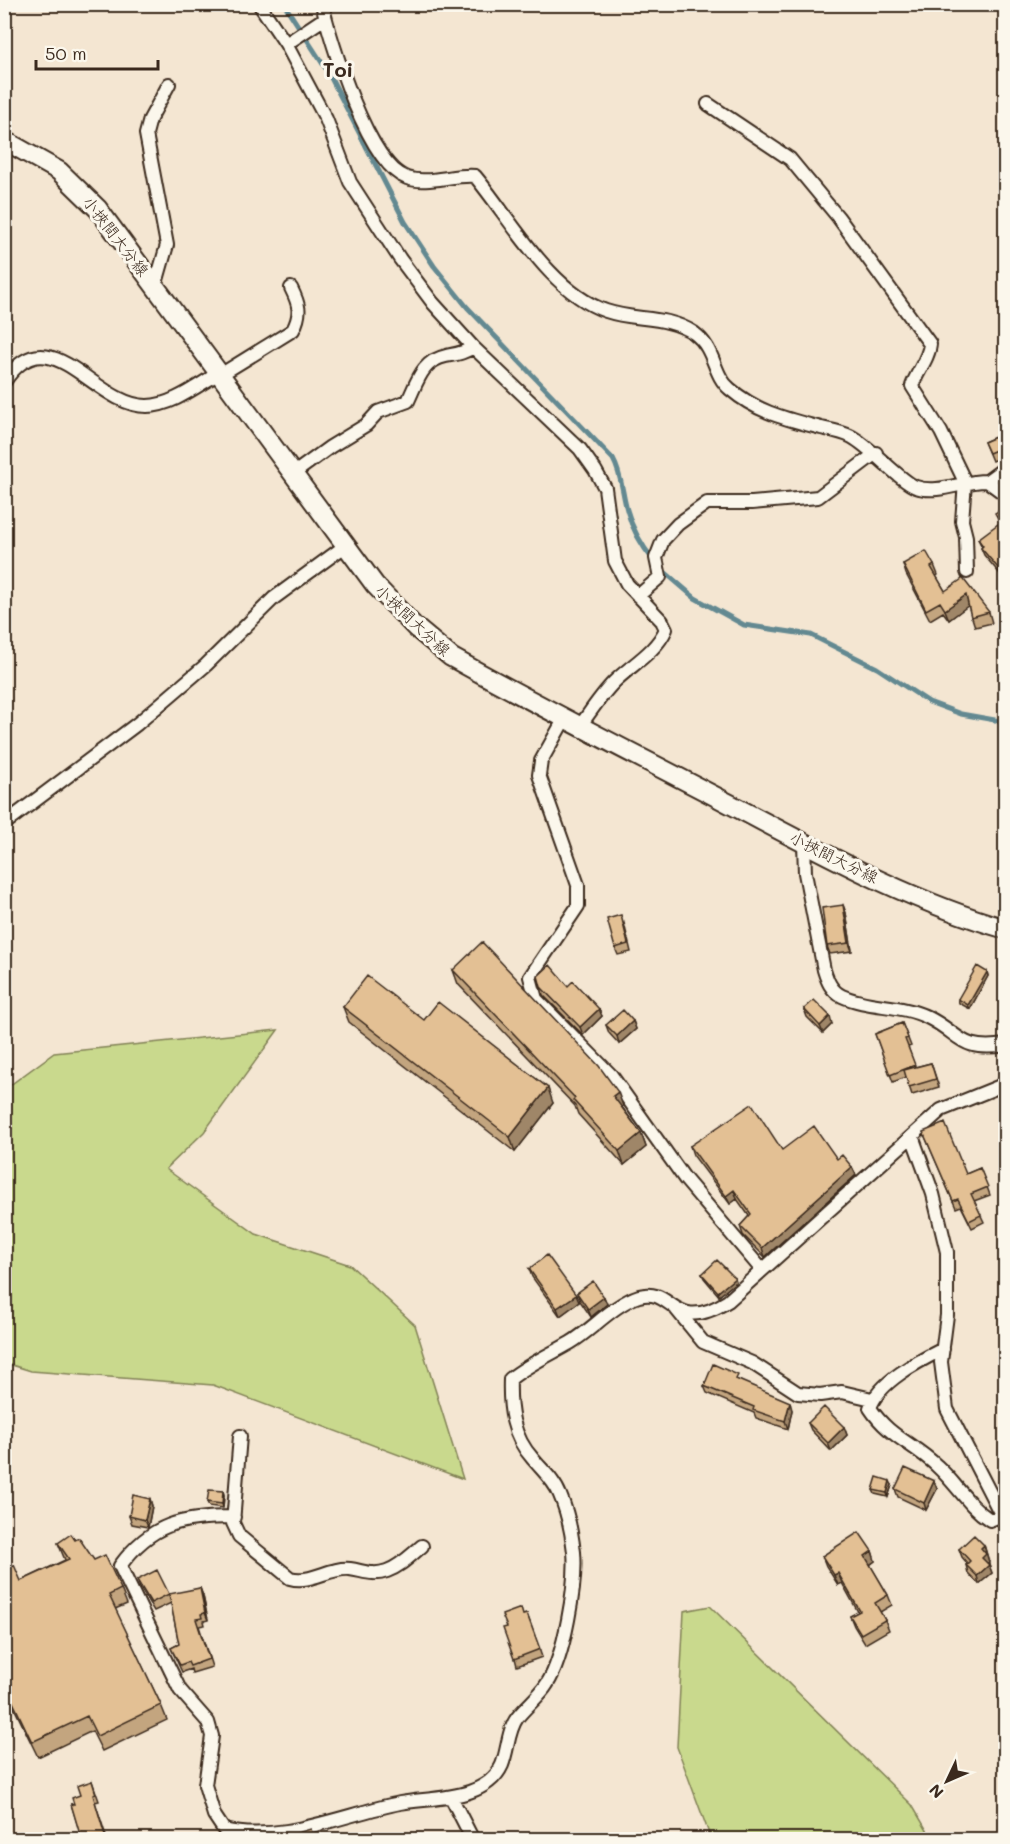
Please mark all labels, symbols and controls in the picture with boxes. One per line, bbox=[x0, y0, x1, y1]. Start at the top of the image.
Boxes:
scale bar bbox=[36, 33, 158, 71]
text: 50 m bbox=[45, 41, 87, 65]
district label: Toi bbox=[323, 56, 353, 82]
street label: 小挾間大分線 bbox=[79, 191, 154, 280]
street label: 小挾間大分線 bbox=[371, 579, 456, 660]
street label: 小挾間大分線 bbox=[786, 826, 882, 887]
north arrow bbox=[917, 1751, 977, 1811]
text: N bbox=[924, 1780, 948, 1803]

